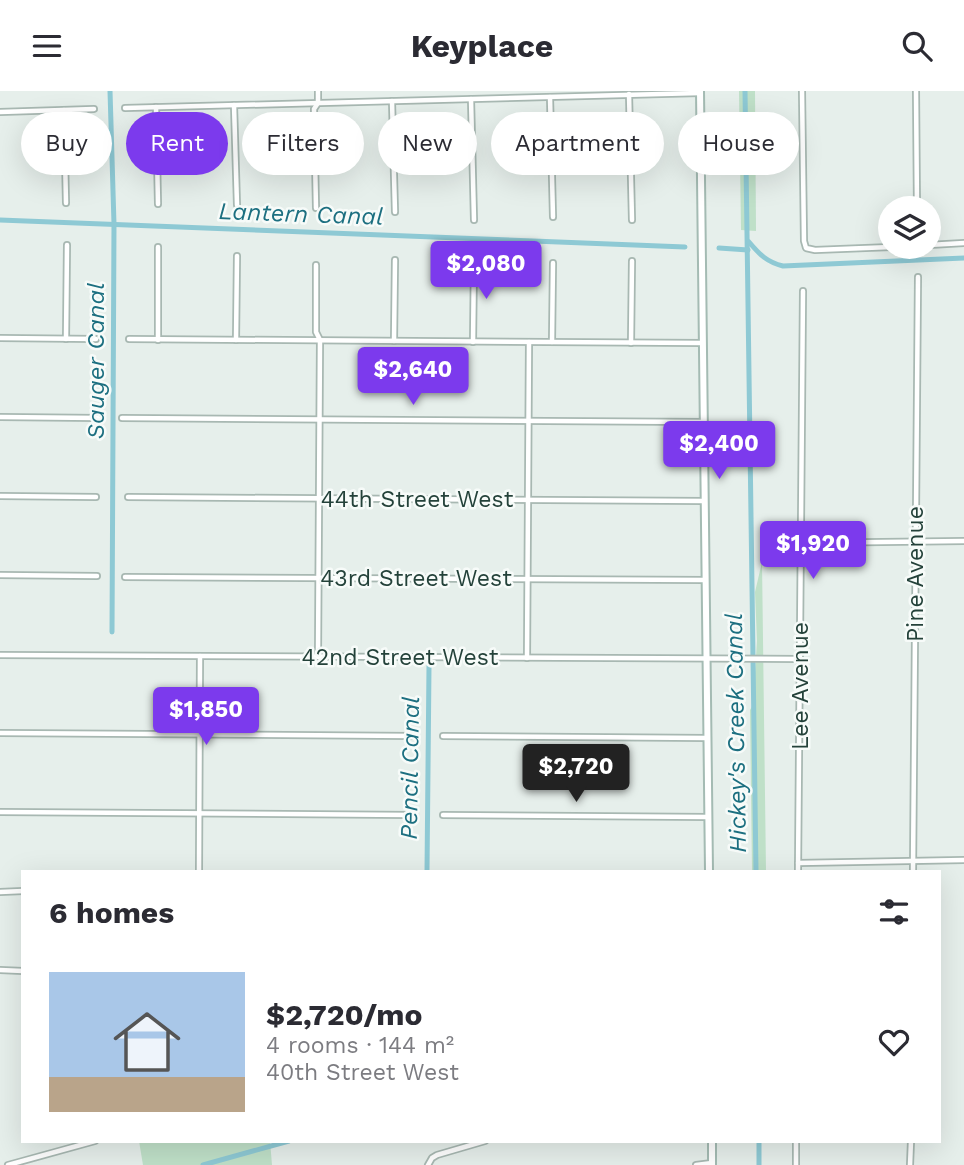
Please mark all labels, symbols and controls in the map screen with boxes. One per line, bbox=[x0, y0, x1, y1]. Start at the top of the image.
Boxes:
icon: menu bbox=[28, 27, 66, 65]
text: Keyplace bbox=[411, 27, 553, 65]
icon: search bbox=[898, 27, 936, 65]
chip: Buy bbox=[21, 112, 112, 175]
chip: Rent bbox=[126, 112, 228, 175]
chip: Filters bbox=[242, 112, 364, 175]
chip: New bbox=[378, 112, 477, 175]
chip: Apartment bbox=[491, 112, 664, 175]
chip: House bbox=[678, 112, 799, 175]
map controls bbox=[878, 196, 941, 259]
button: layers bbox=[878, 196, 941, 259]
water label: Lantern Canal bbox=[218, 197, 384, 231]
pin: $2,080 bbox=[429, 241, 543, 301]
text: $2,080 bbox=[447, 250, 525, 277]
water label: Sauger Canal bbox=[82, 283, 110, 439]
pin: $2,640 bbox=[356, 347, 470, 407]
text: $2,640 bbox=[374, 356, 452, 383]
pin: $2,400 bbox=[662, 421, 776, 481]
text: $2,400 bbox=[679, 430, 759, 457]
street label: 44th Street West bbox=[321, 486, 514, 513]
street label: Pine Avenue bbox=[902, 506, 929, 642]
pin: $1,920 bbox=[756, 521, 870, 581]
text: $1,920 bbox=[776, 530, 850, 557]
street label: 43rd Street West bbox=[320, 565, 512, 592]
water label: Hickey's Creek Canal bbox=[720, 613, 752, 853]
street label: Lee Avenue bbox=[787, 622, 814, 750]
street label: 42nd Street West bbox=[302, 644, 499, 671]
pin: $1,850 bbox=[149, 687, 263, 747]
text: $1,850 bbox=[169, 696, 243, 723]
water label: Pencil Canal bbox=[395, 696, 425, 840]
pin: $2,720 bbox=[519, 745, 633, 804]
text: $2,720 bbox=[538, 753, 614, 780]
icon: filters bbox=[875, 893, 913, 931]
text: 6 homes bbox=[49, 895, 174, 930]
text: $2,720/mo bbox=[266, 997, 422, 1032]
icon: home bbox=[105, 1000, 189, 1084]
icon: heart bbox=[875, 1023, 913, 1061]
text: 4 rooms · 144 m² bbox=[266, 1032, 454, 1059]
text: 40th Street West bbox=[266, 1059, 459, 1086]

